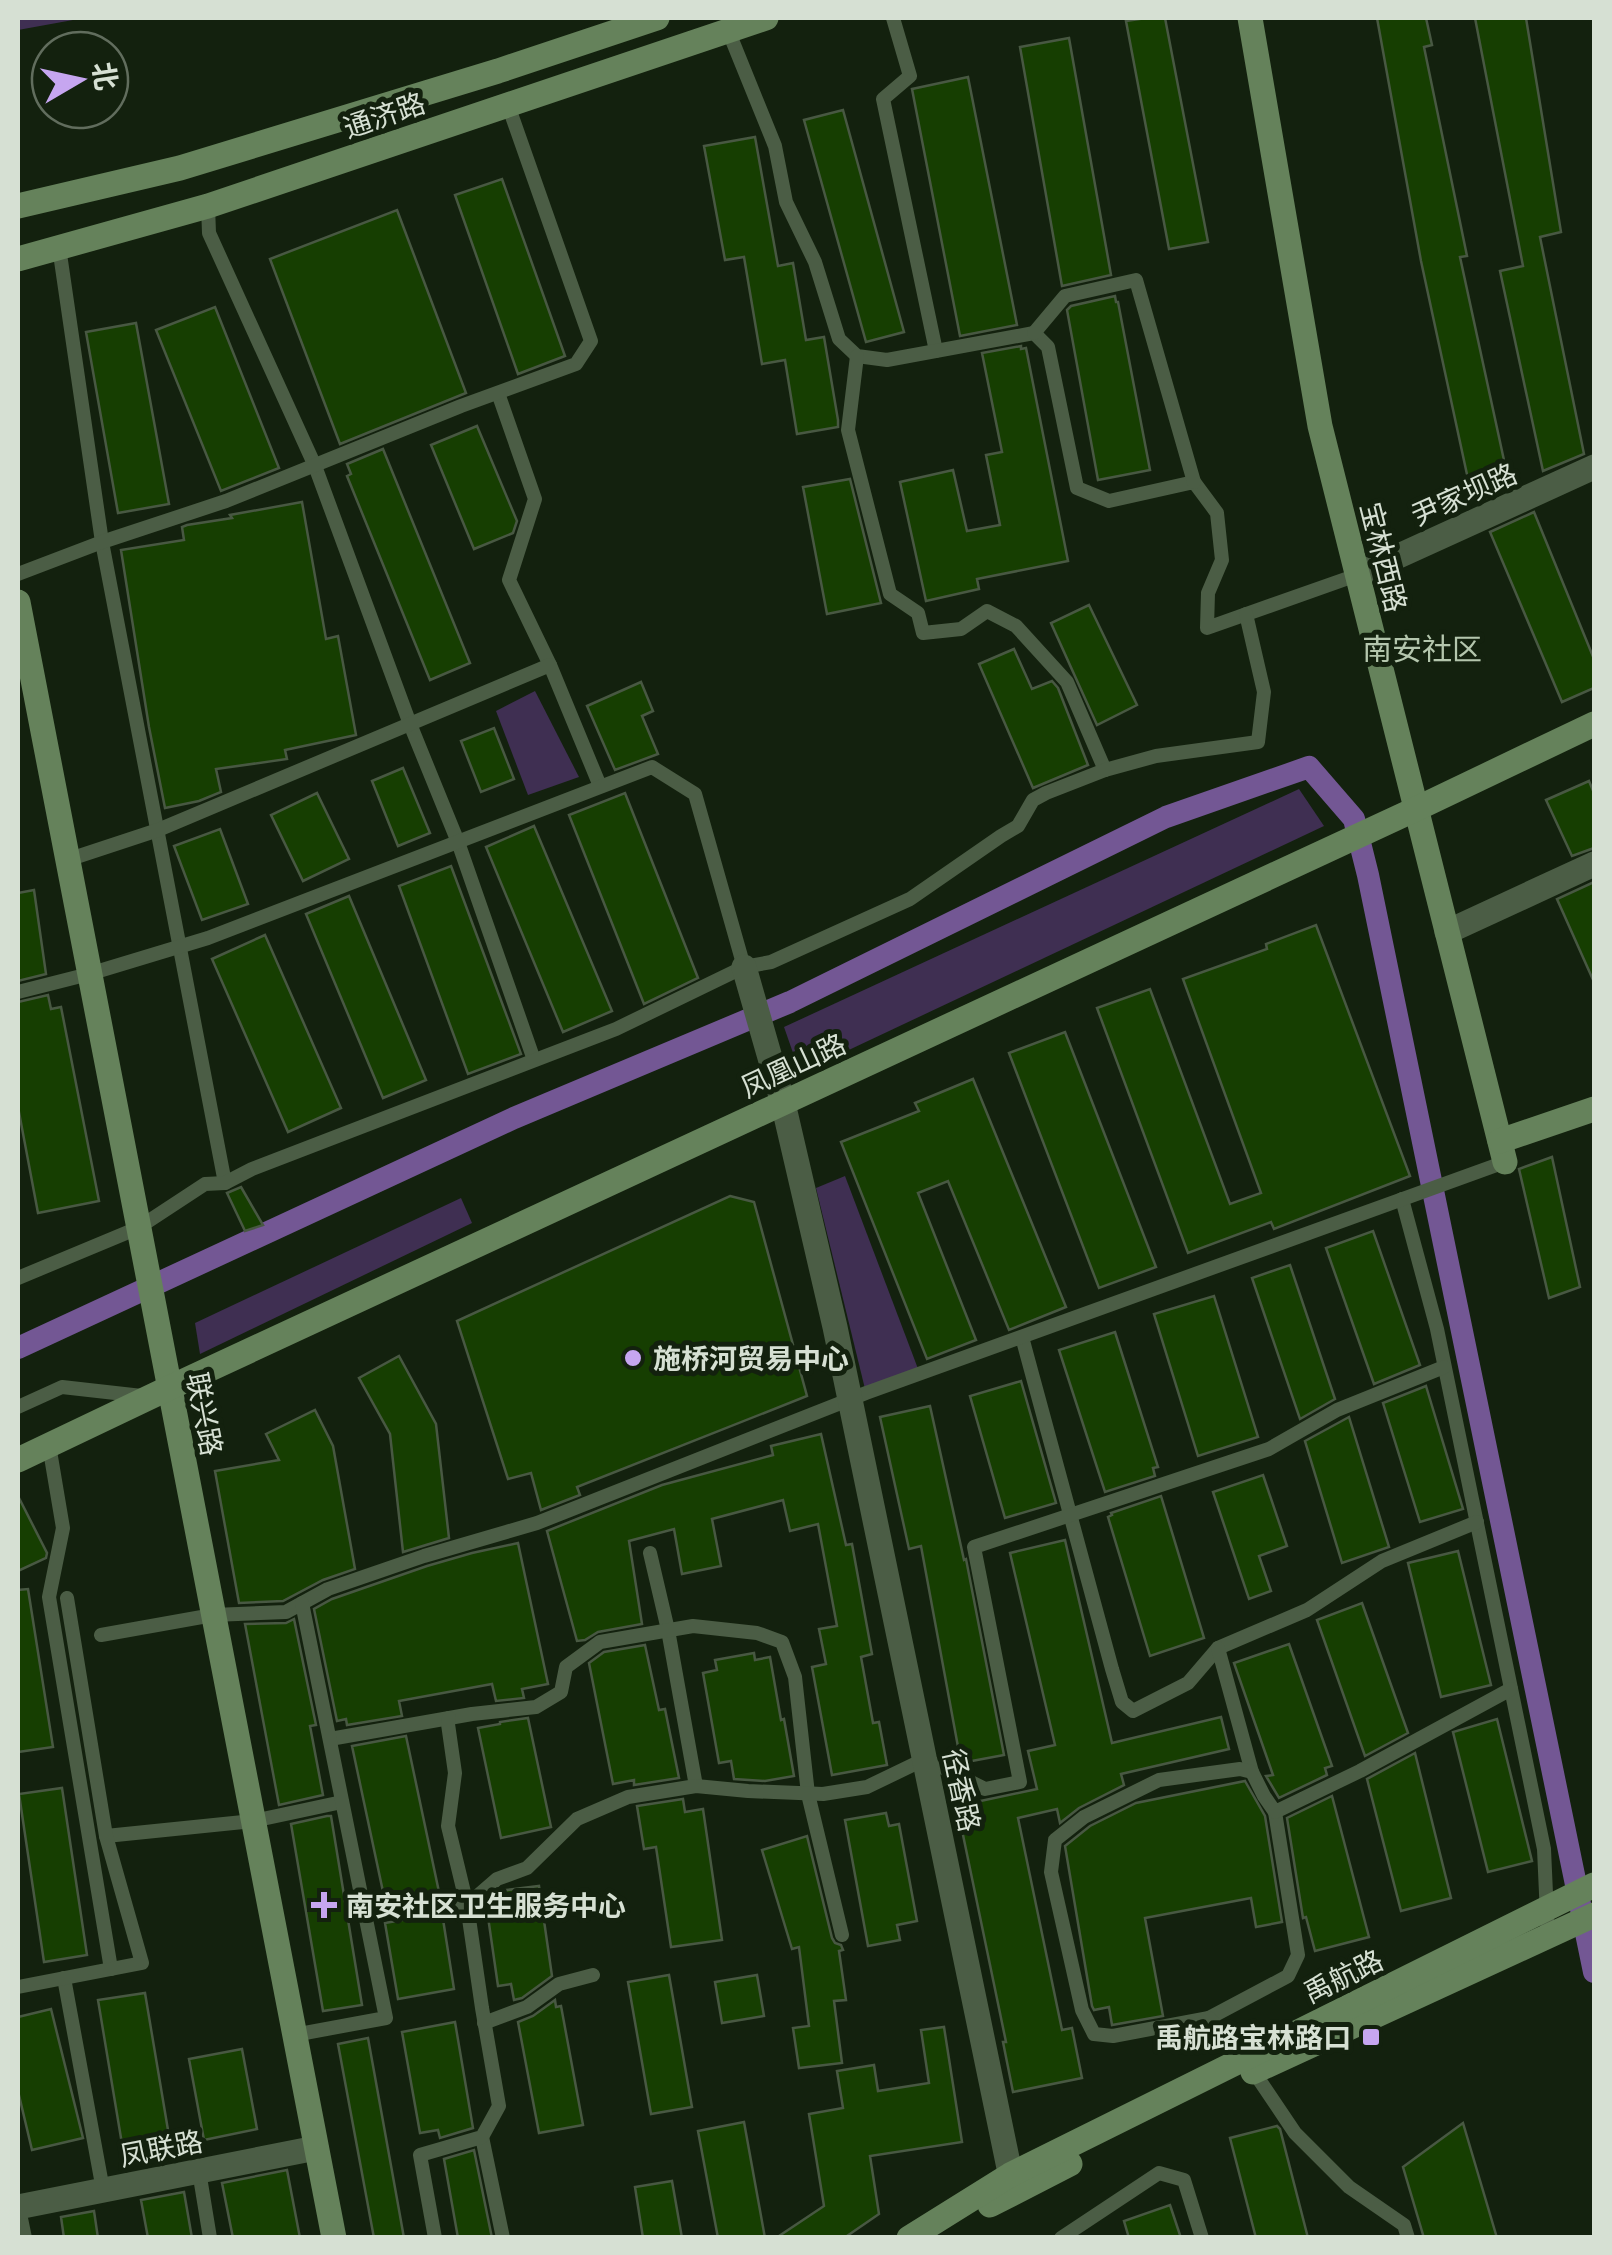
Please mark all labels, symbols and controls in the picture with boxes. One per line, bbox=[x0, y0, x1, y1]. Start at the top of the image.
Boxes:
north arrow bbox=[30, 30, 130, 130]
text: 北 bbox=[88, 60, 123, 92]
street label: 通济路 bbox=[339, 87, 429, 143]
street label: 尹家坝路 bbox=[1407, 457, 1521, 531]
street label: 宝林西路 bbox=[1355, 499, 1413, 615]
district label: 南安社区 bbox=[1362, 632, 1482, 666]
street label: 凤凰山路 bbox=[736, 1027, 850, 1103]
place label: 施桥河贸易中心 bbox=[653, 1343, 849, 1374]
marker: 施桥河贸易中心 bbox=[622, 1347, 644, 1369]
street label: 联兴路 bbox=[182, 1370, 228, 1458]
street label: 径香路 bbox=[938, 1746, 986, 1834]
place label: 南安社区卫生服务中心 bbox=[346, 1890, 626, 1921]
marker: 南安社区卫生服务中心 bbox=[311, 1892, 337, 1918]
street label: 禹航路 bbox=[1298, 1944, 1388, 2008]
place label: 禹航路宝林路口 bbox=[1155, 2022, 1351, 2053]
marker: 禹航路宝林路口 bbox=[1360, 2026, 1382, 2048]
street label: 凤联路 bbox=[117, 2125, 205, 2171]

